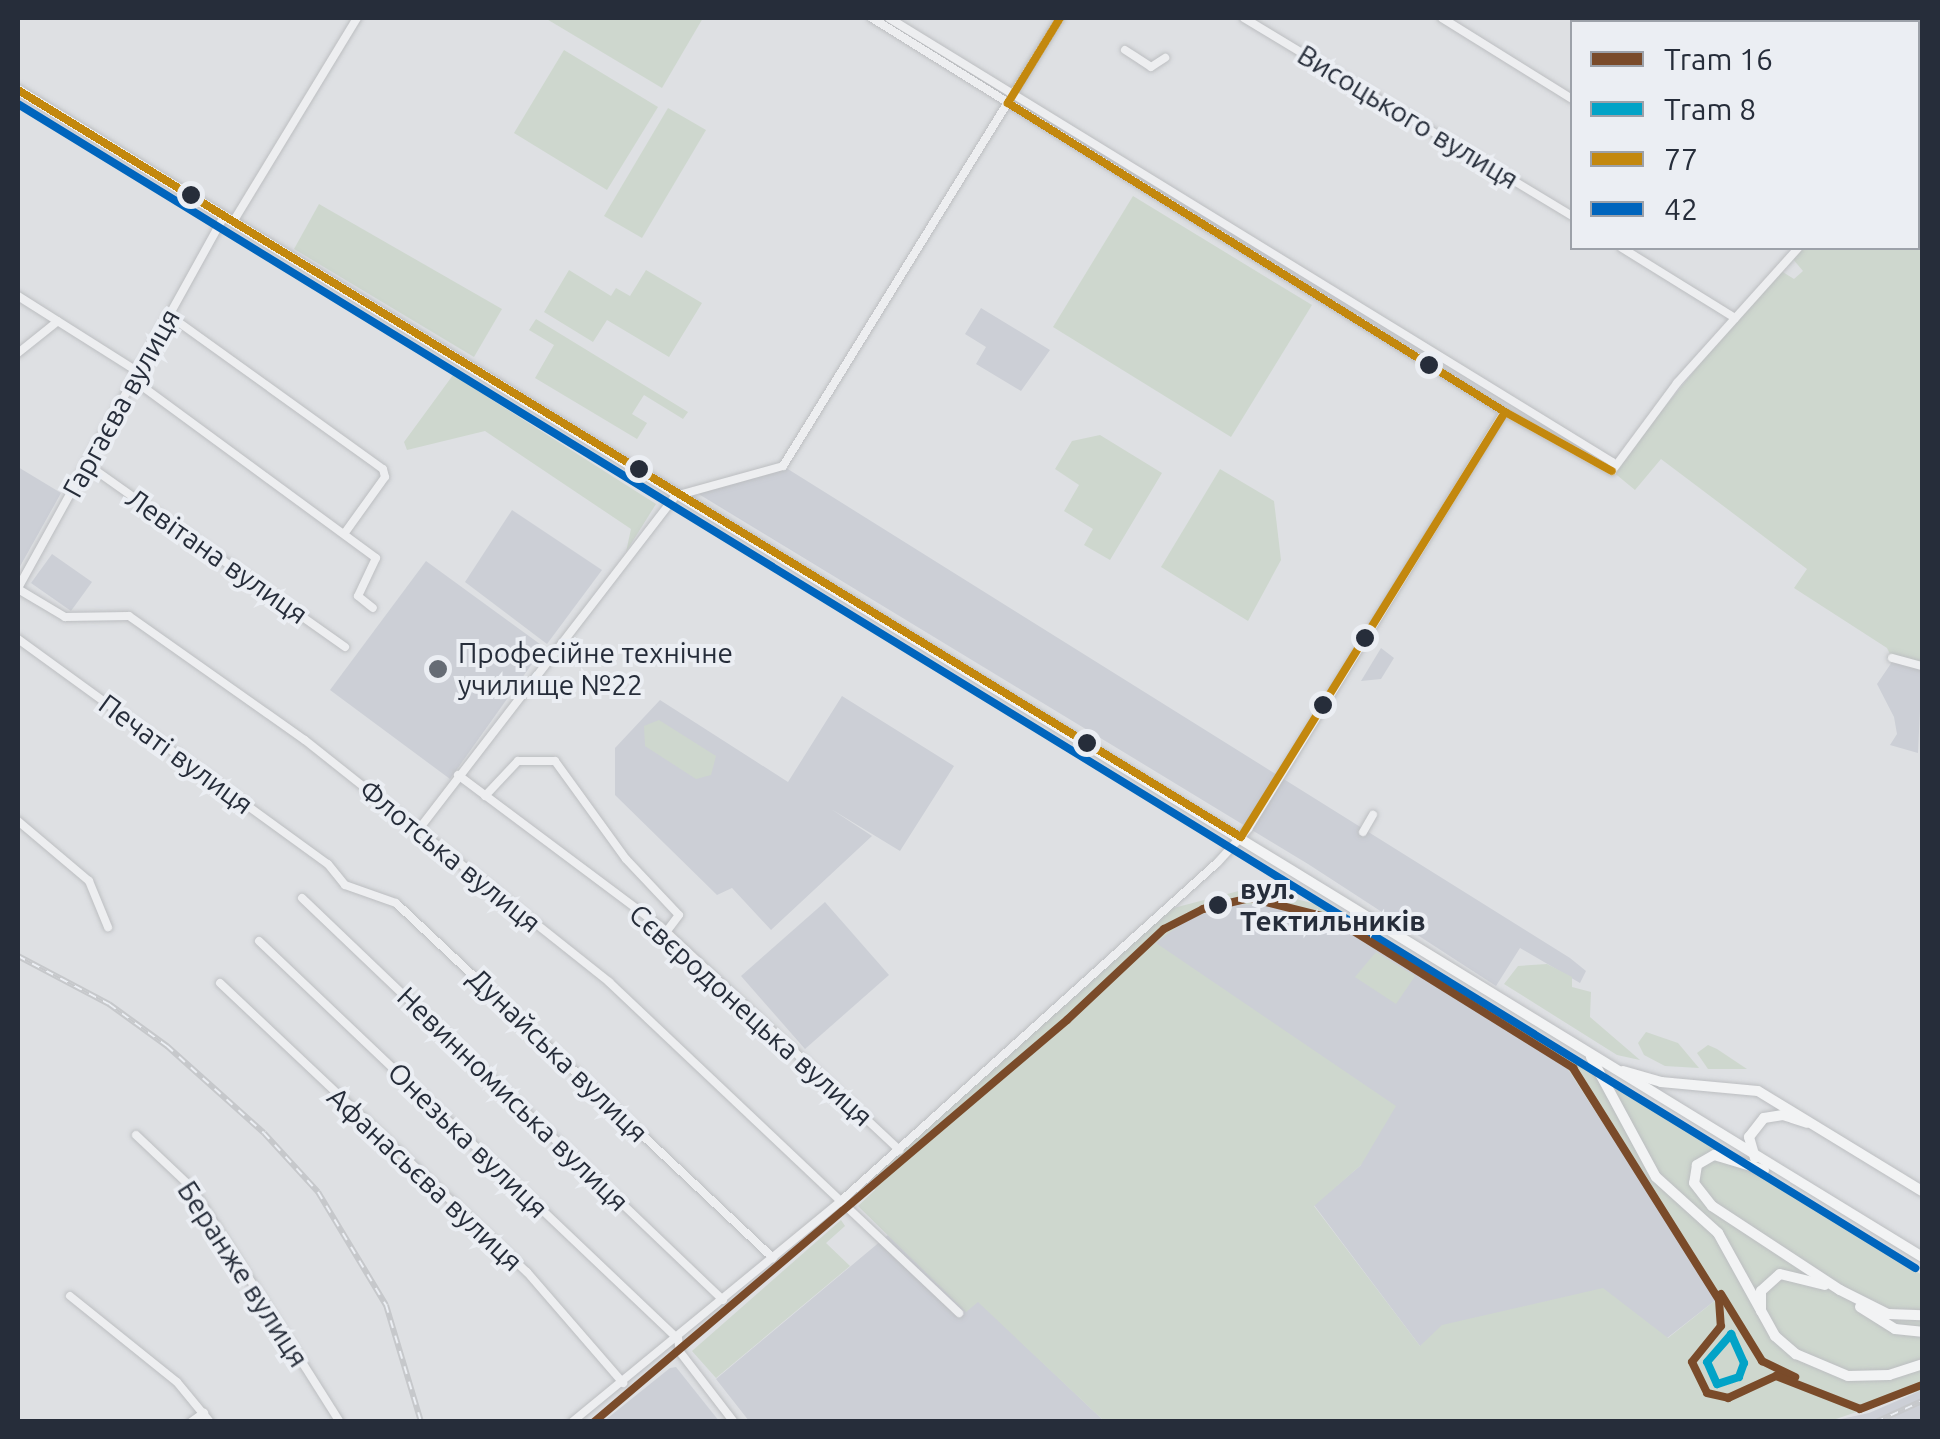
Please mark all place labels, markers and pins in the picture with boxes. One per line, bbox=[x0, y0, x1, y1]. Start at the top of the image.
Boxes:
unlabelled marker bbox=[181, 185, 201, 205]
unlabelled marker bbox=[1419, 355, 1439, 375]
unlabelled marker bbox=[629, 459, 649, 479]
unlabelled marker bbox=[1355, 628, 1375, 648]
place label: Професійне технічне училище №22 bbox=[458, 636, 733, 702]
marker: Професійне технічне училище №22 bbox=[427, 658, 449, 680]
unlabelled marker bbox=[1313, 695, 1333, 715]
unlabelled marker bbox=[1077, 733, 1097, 753]
place label: вул. Тектильників bbox=[1240, 872, 1426, 938]
marker: вул. Тектильників bbox=[1205, 892, 1231, 918]

